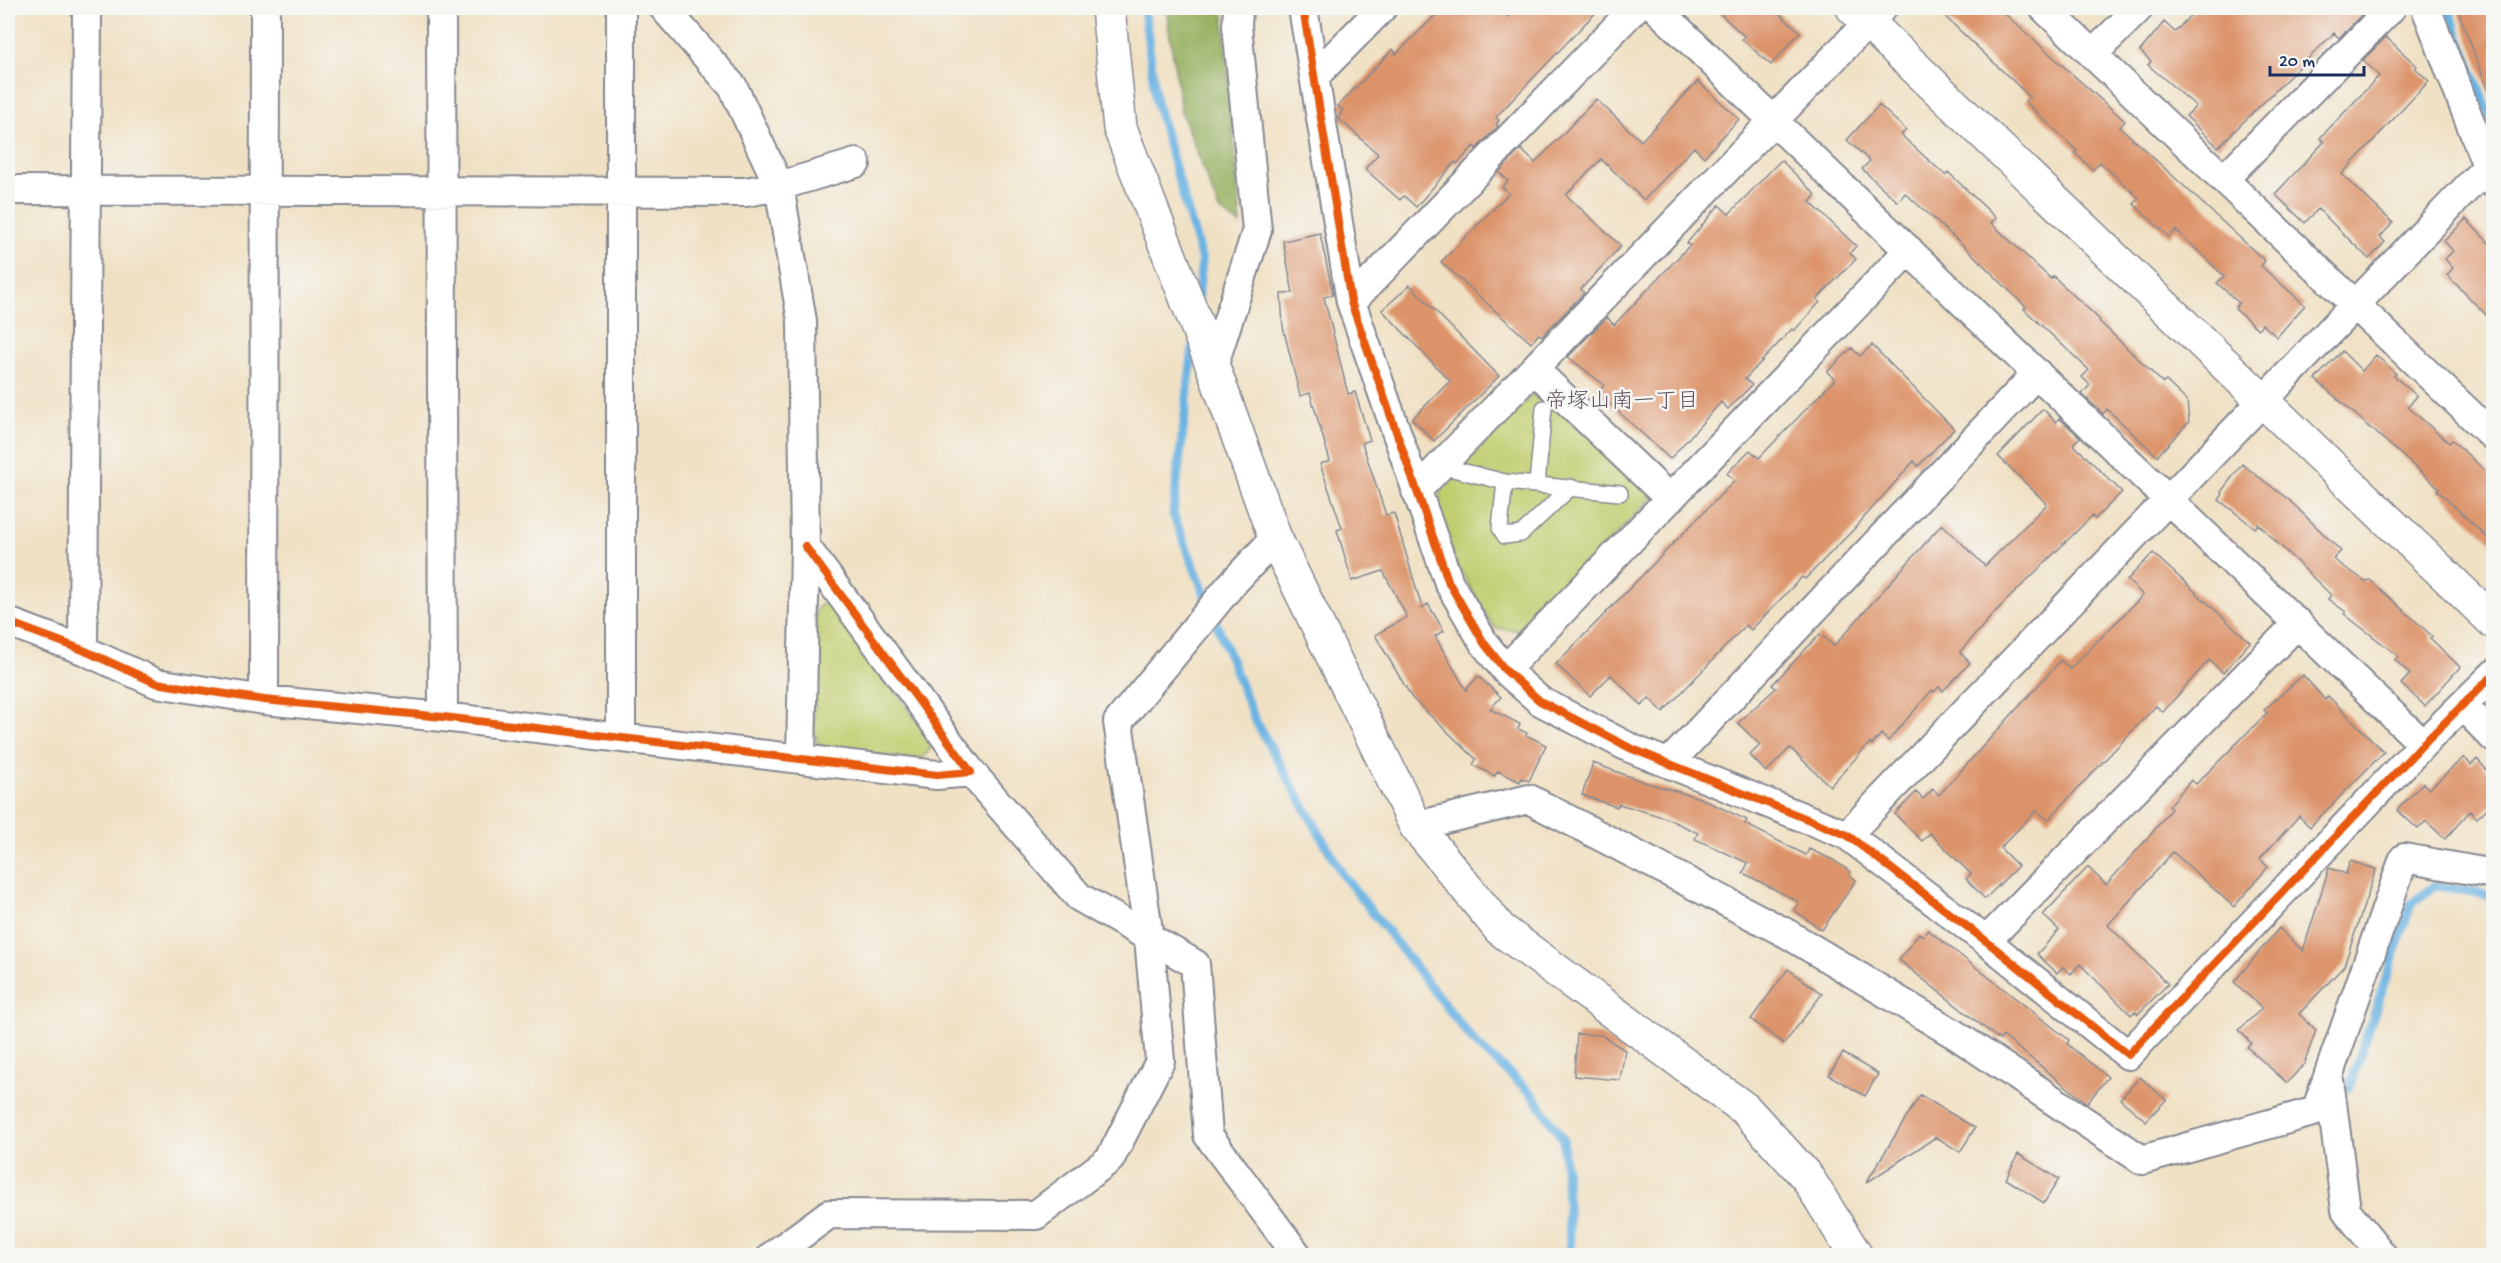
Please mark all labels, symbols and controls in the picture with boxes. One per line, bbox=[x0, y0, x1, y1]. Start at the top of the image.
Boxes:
scale bar bbox=[2270, 39, 2364, 77]
text: 20 m bbox=[2279, 52, 2315, 73]
district label: 帝塚山南一丁目 bbox=[1545, 389, 1699, 416]

